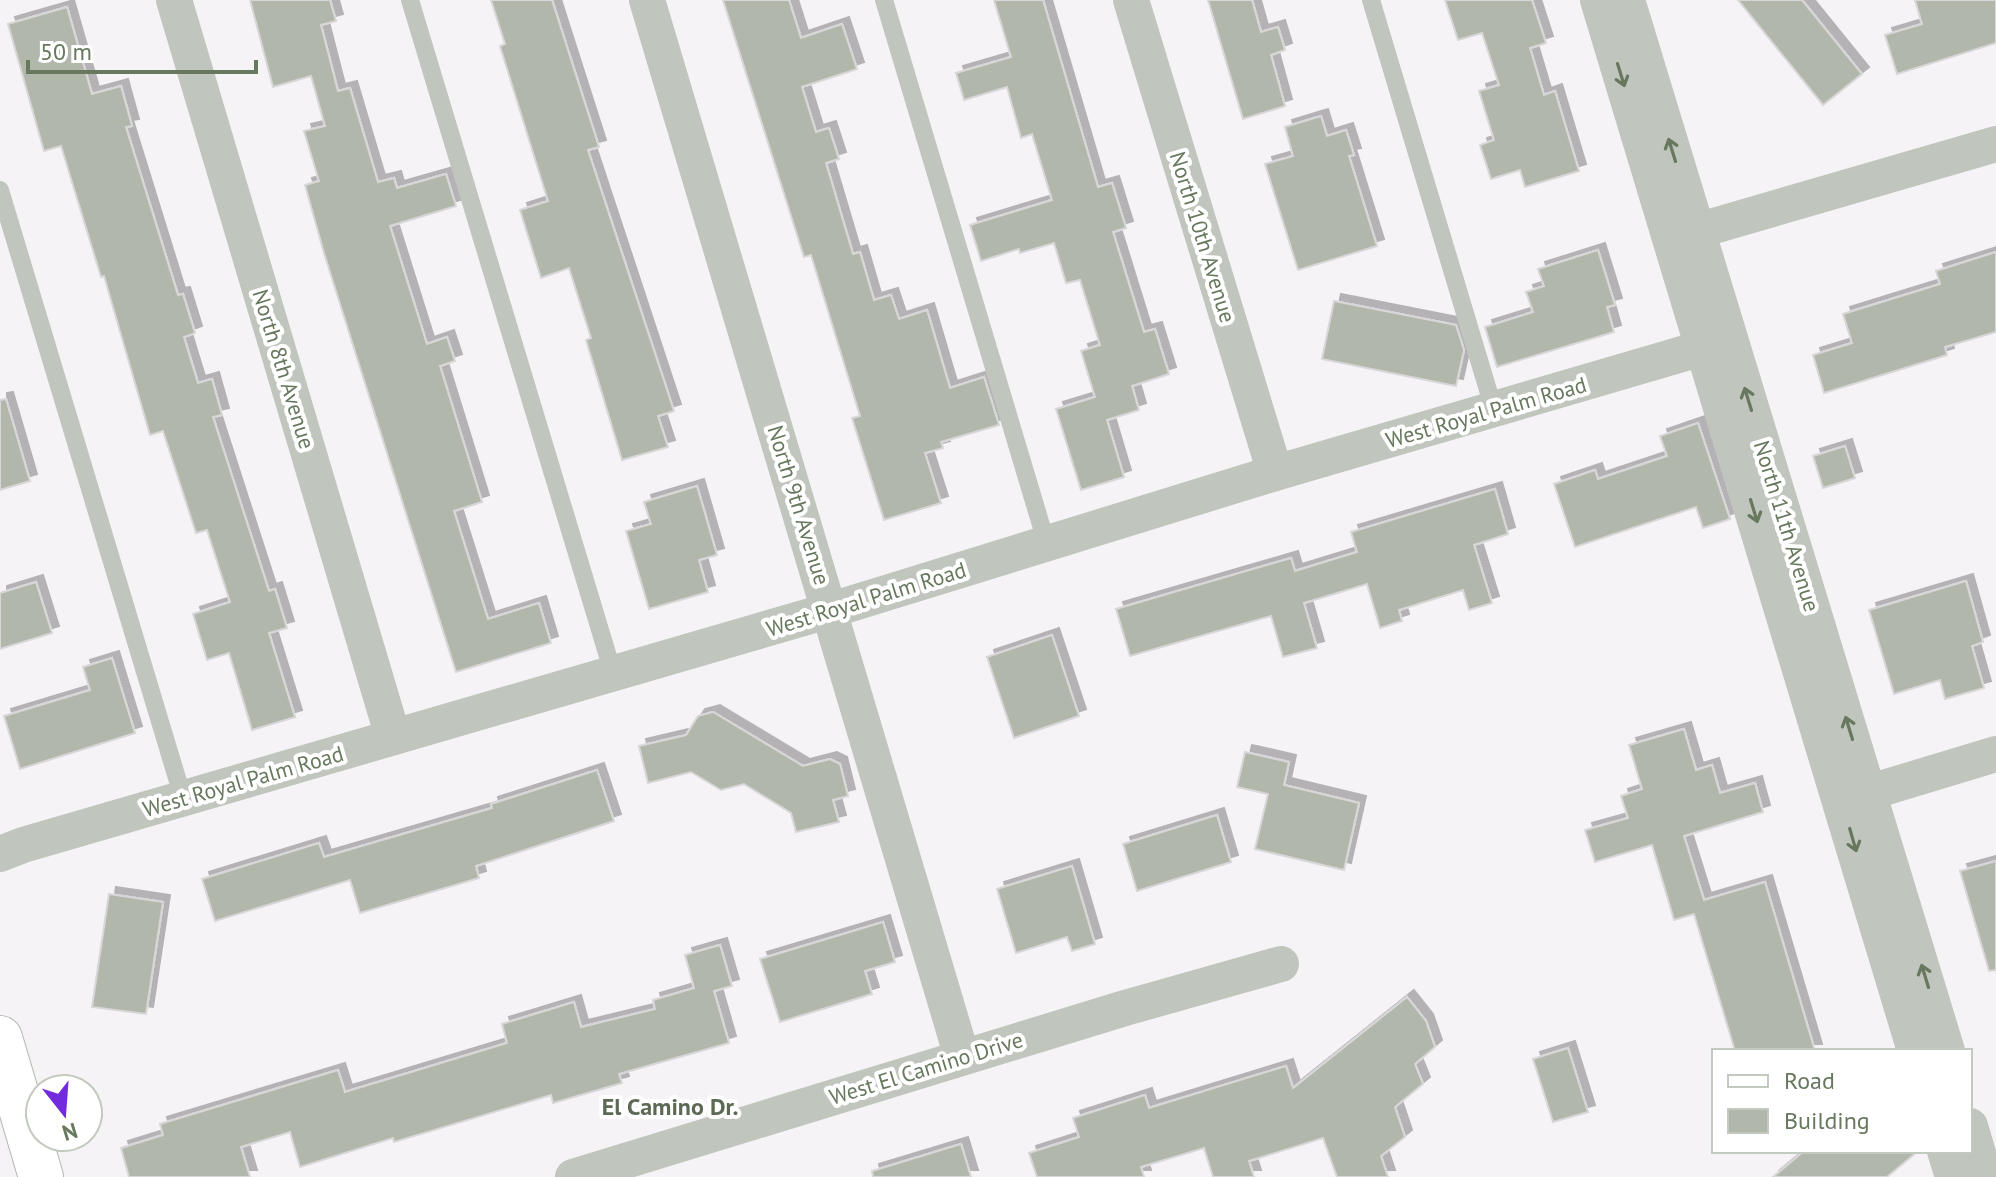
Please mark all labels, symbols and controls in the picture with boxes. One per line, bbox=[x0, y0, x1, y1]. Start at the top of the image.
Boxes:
scale bar bbox=[28, 24, 256, 74]
text: 50 m bbox=[40, 36, 92, 67]
one-way arrow bbox=[1614, 61, 1629, 87]
one-way arrow bbox=[1664, 138, 1678, 163]
street label: North 10th Avenue bbox=[1164, 148, 1242, 326]
street label: North 8th Avenue bbox=[246, 286, 322, 452]
street label: West Royal Palm Road bbox=[1383, 370, 1589, 454]
one-way arrow bbox=[1740, 386, 1755, 412]
street label: North 9th Avenue bbox=[761, 422, 837, 588]
street label: North 11th Avenue bbox=[1748, 437, 1826, 615]
one-way arrow bbox=[1747, 498, 1762, 523]
street label: West Royal Palm Road bbox=[763, 555, 969, 643]
one-way arrow bbox=[1841, 715, 1856, 741]
street label: West Royal Palm Road bbox=[140, 739, 346, 823]
one-way arrow bbox=[1846, 827, 1861, 853]
one-way arrow bbox=[1916, 964, 1931, 989]
street label: West El Camino Drive bbox=[826, 1025, 1026, 1111]
legend bbox=[1712, 1049, 1972, 1153]
text: Road bbox=[1784, 1065, 1835, 1096]
north arrow bbox=[24, 1073, 104, 1153]
district label: El Camino Dr. bbox=[602, 1091, 738, 1122]
text: Building bbox=[1784, 1105, 1870, 1136]
text: N bbox=[59, 1117, 81, 1148]

